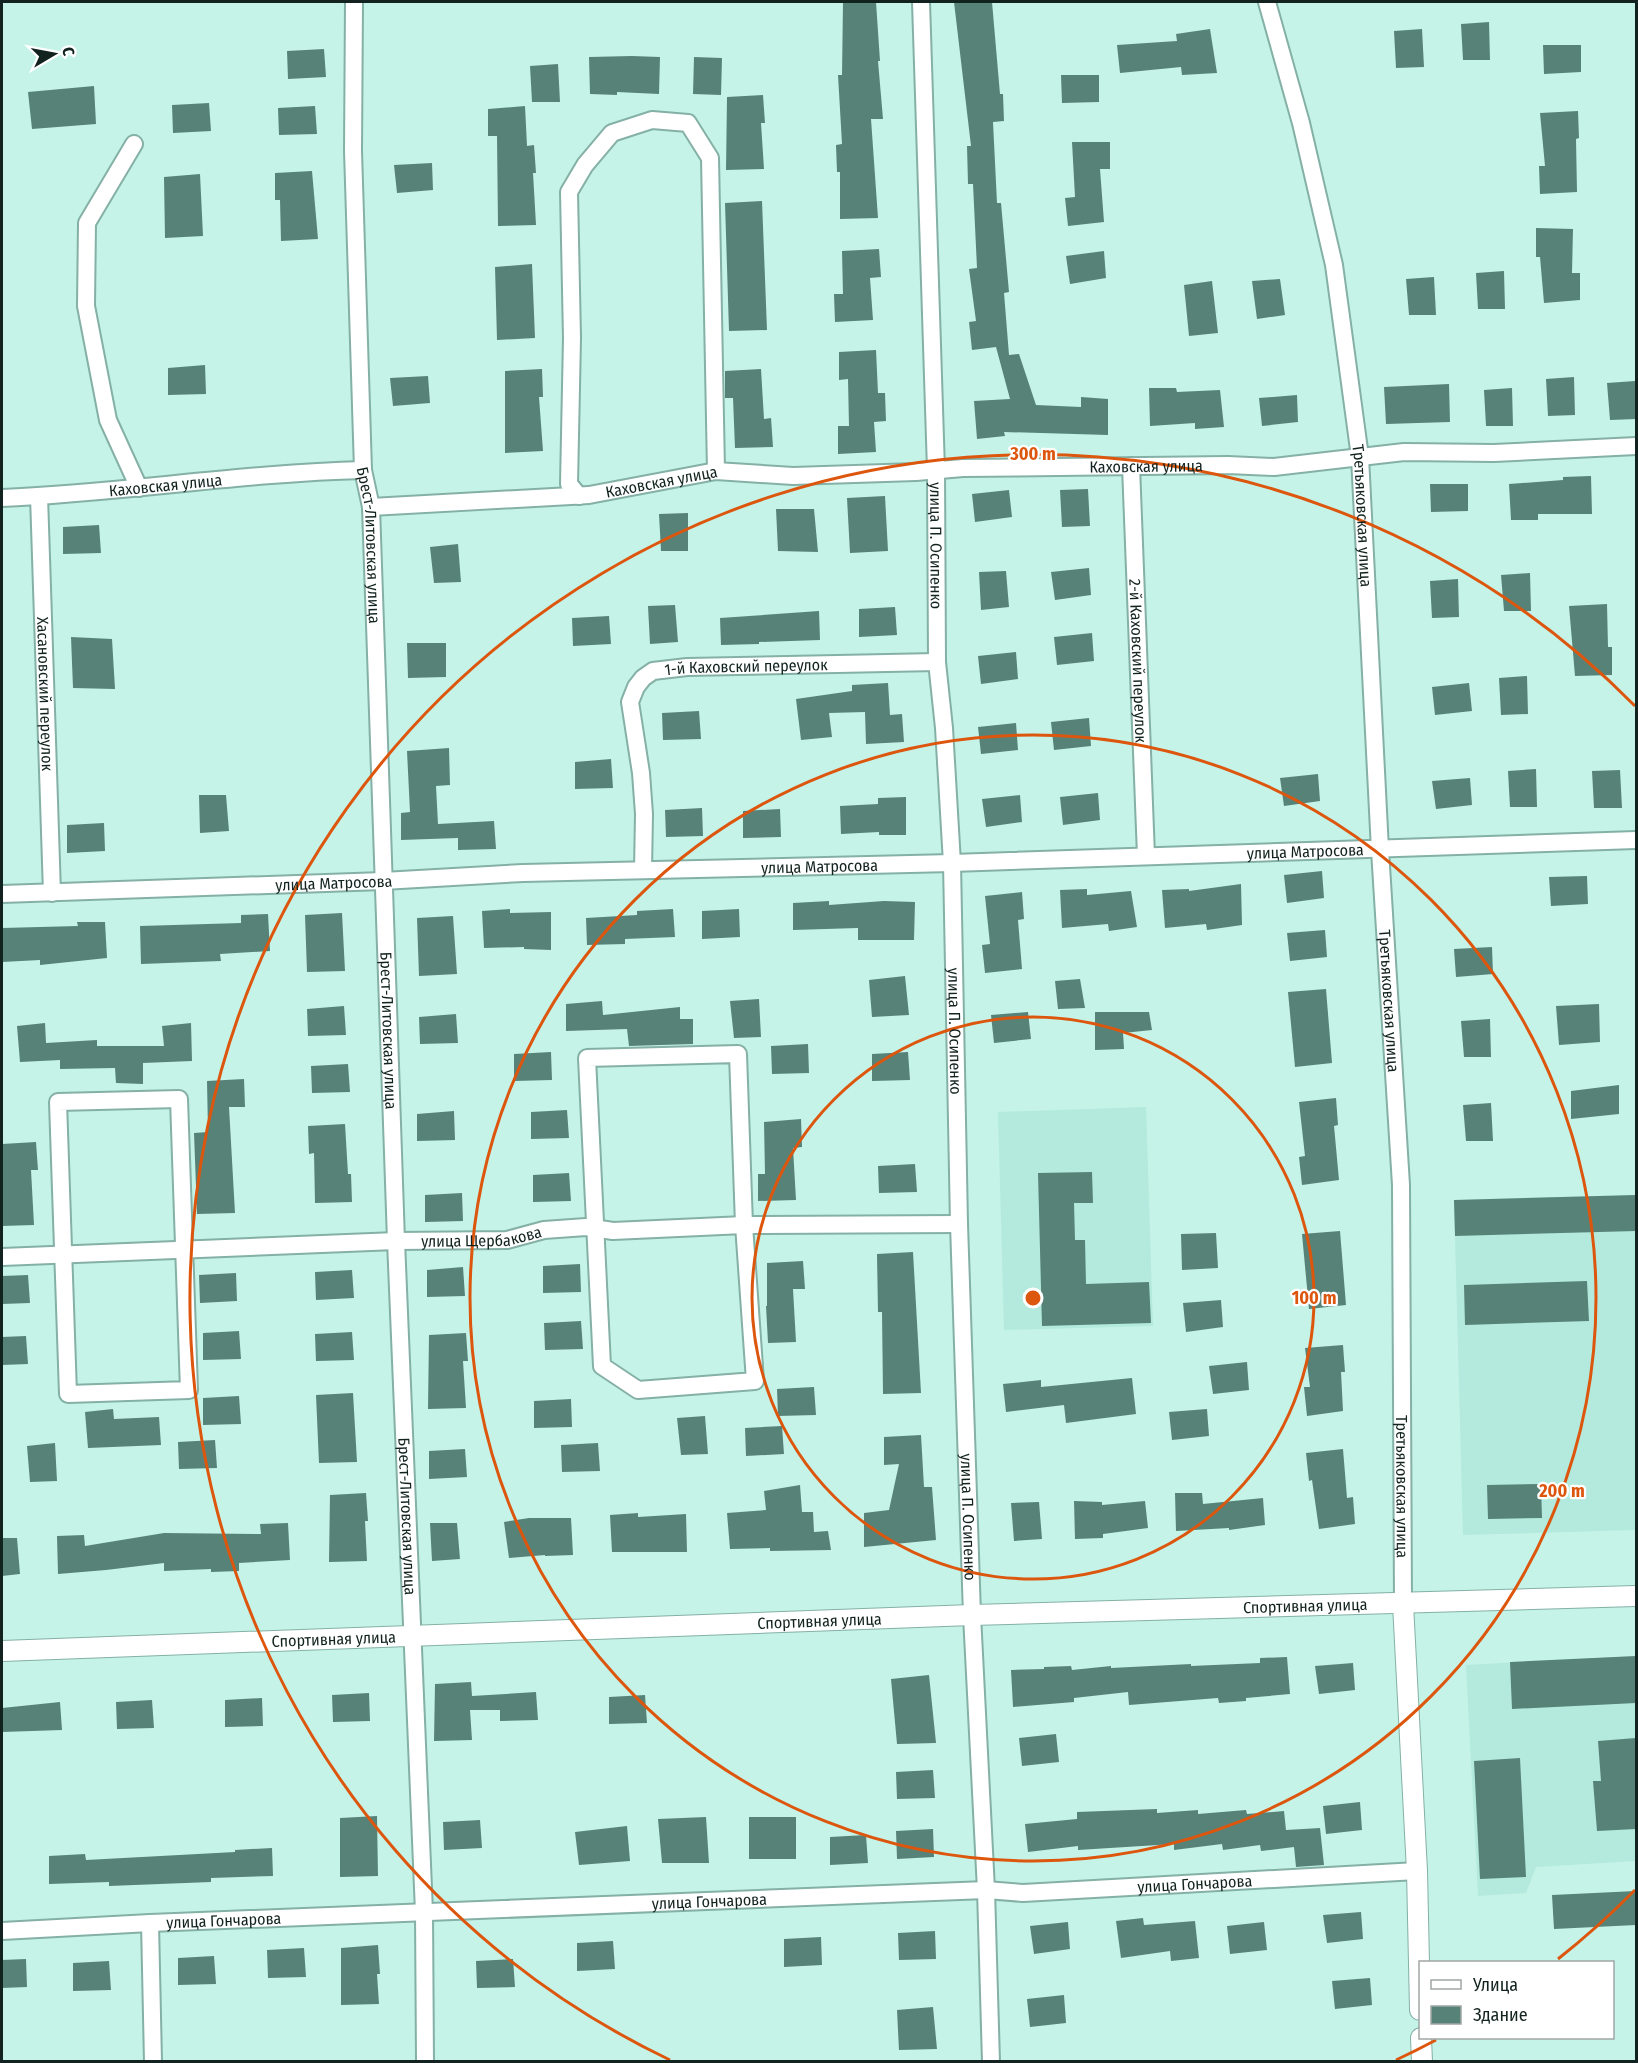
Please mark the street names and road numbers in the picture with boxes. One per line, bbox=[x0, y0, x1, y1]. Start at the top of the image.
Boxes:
street label: Третьяковская улица bbox=[1348, 443, 1376, 588]
street label: Каховская улица bbox=[1089, 456, 1203, 477]
street label: Каховская улица bbox=[604, 462, 719, 502]
street label: Брест-Литовская улица bbox=[353, 465, 384, 624]
street label: Каховская улица bbox=[108, 470, 223, 500]
street label: улица П. Осипенко bbox=[926, 482, 946, 609]
street label: 2-й Каховский переулок bbox=[1125, 579, 1151, 744]
street label: Хасановский переулок bbox=[33, 617, 57, 772]
street label: 1-й Каховский переулок bbox=[663, 655, 828, 680]
street label: улица Матросова bbox=[1246, 840, 1364, 863]
street label: улица Матросова bbox=[761, 856, 878, 877]
street label: улица Матросова bbox=[275, 871, 393, 895]
street label: Третьяковская улица bbox=[1375, 929, 1403, 1073]
street label: Брест-Литовская улица bbox=[376, 952, 401, 1110]
street label: улица П. Осипенко bbox=[944, 967, 965, 1095]
street label: улица Щербакова bbox=[421, 1222, 544, 1251]
street label: Третьяковская улица bbox=[1392, 1415, 1412, 1558]
street label: Брест-Литовская улица bbox=[394, 1437, 420, 1596]
street label: улица П. Осипенко bbox=[957, 1453, 980, 1581]
street label: Спортивная улица bbox=[1243, 1595, 1368, 1617]
street label: Спортивная улица bbox=[757, 1609, 882, 1633]
street label: Спортивная улица bbox=[271, 1627, 396, 1651]
street label: улица Гончарова bbox=[1137, 1871, 1253, 1897]
street label: улица Гончарова bbox=[652, 1890, 767, 1913]
street label: улица Гончарова bbox=[166, 1909, 282, 1932]

